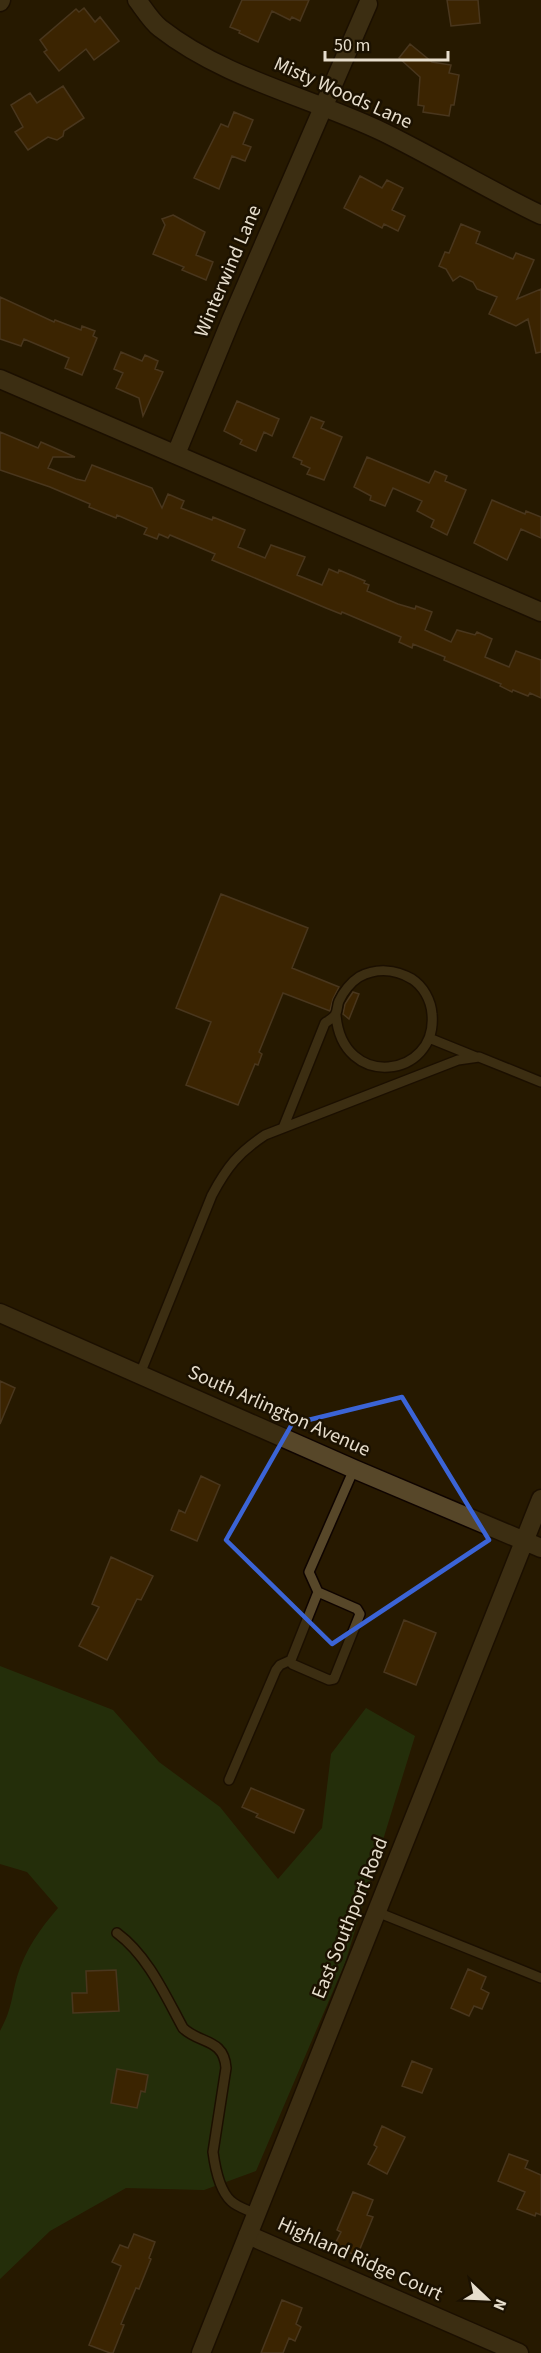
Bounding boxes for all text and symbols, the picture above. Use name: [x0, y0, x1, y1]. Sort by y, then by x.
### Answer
scale bar: [325, 24, 448, 62]
text: 50 m: [334, 33, 370, 58]
street label: Misty Woods Lane: [269, 50, 417, 136]
street label: Winterwind Lane: [188, 200, 269, 342]
street label: South Arlington Avenue: [183, 1358, 375, 1464]
street label: East Southport Road: [305, 1833, 395, 2003]
street label: Highland Ridge Court: [273, 2210, 447, 2308]
north arrow: [457, 2269, 517, 2329]
text: N: [488, 2295, 512, 2314]

